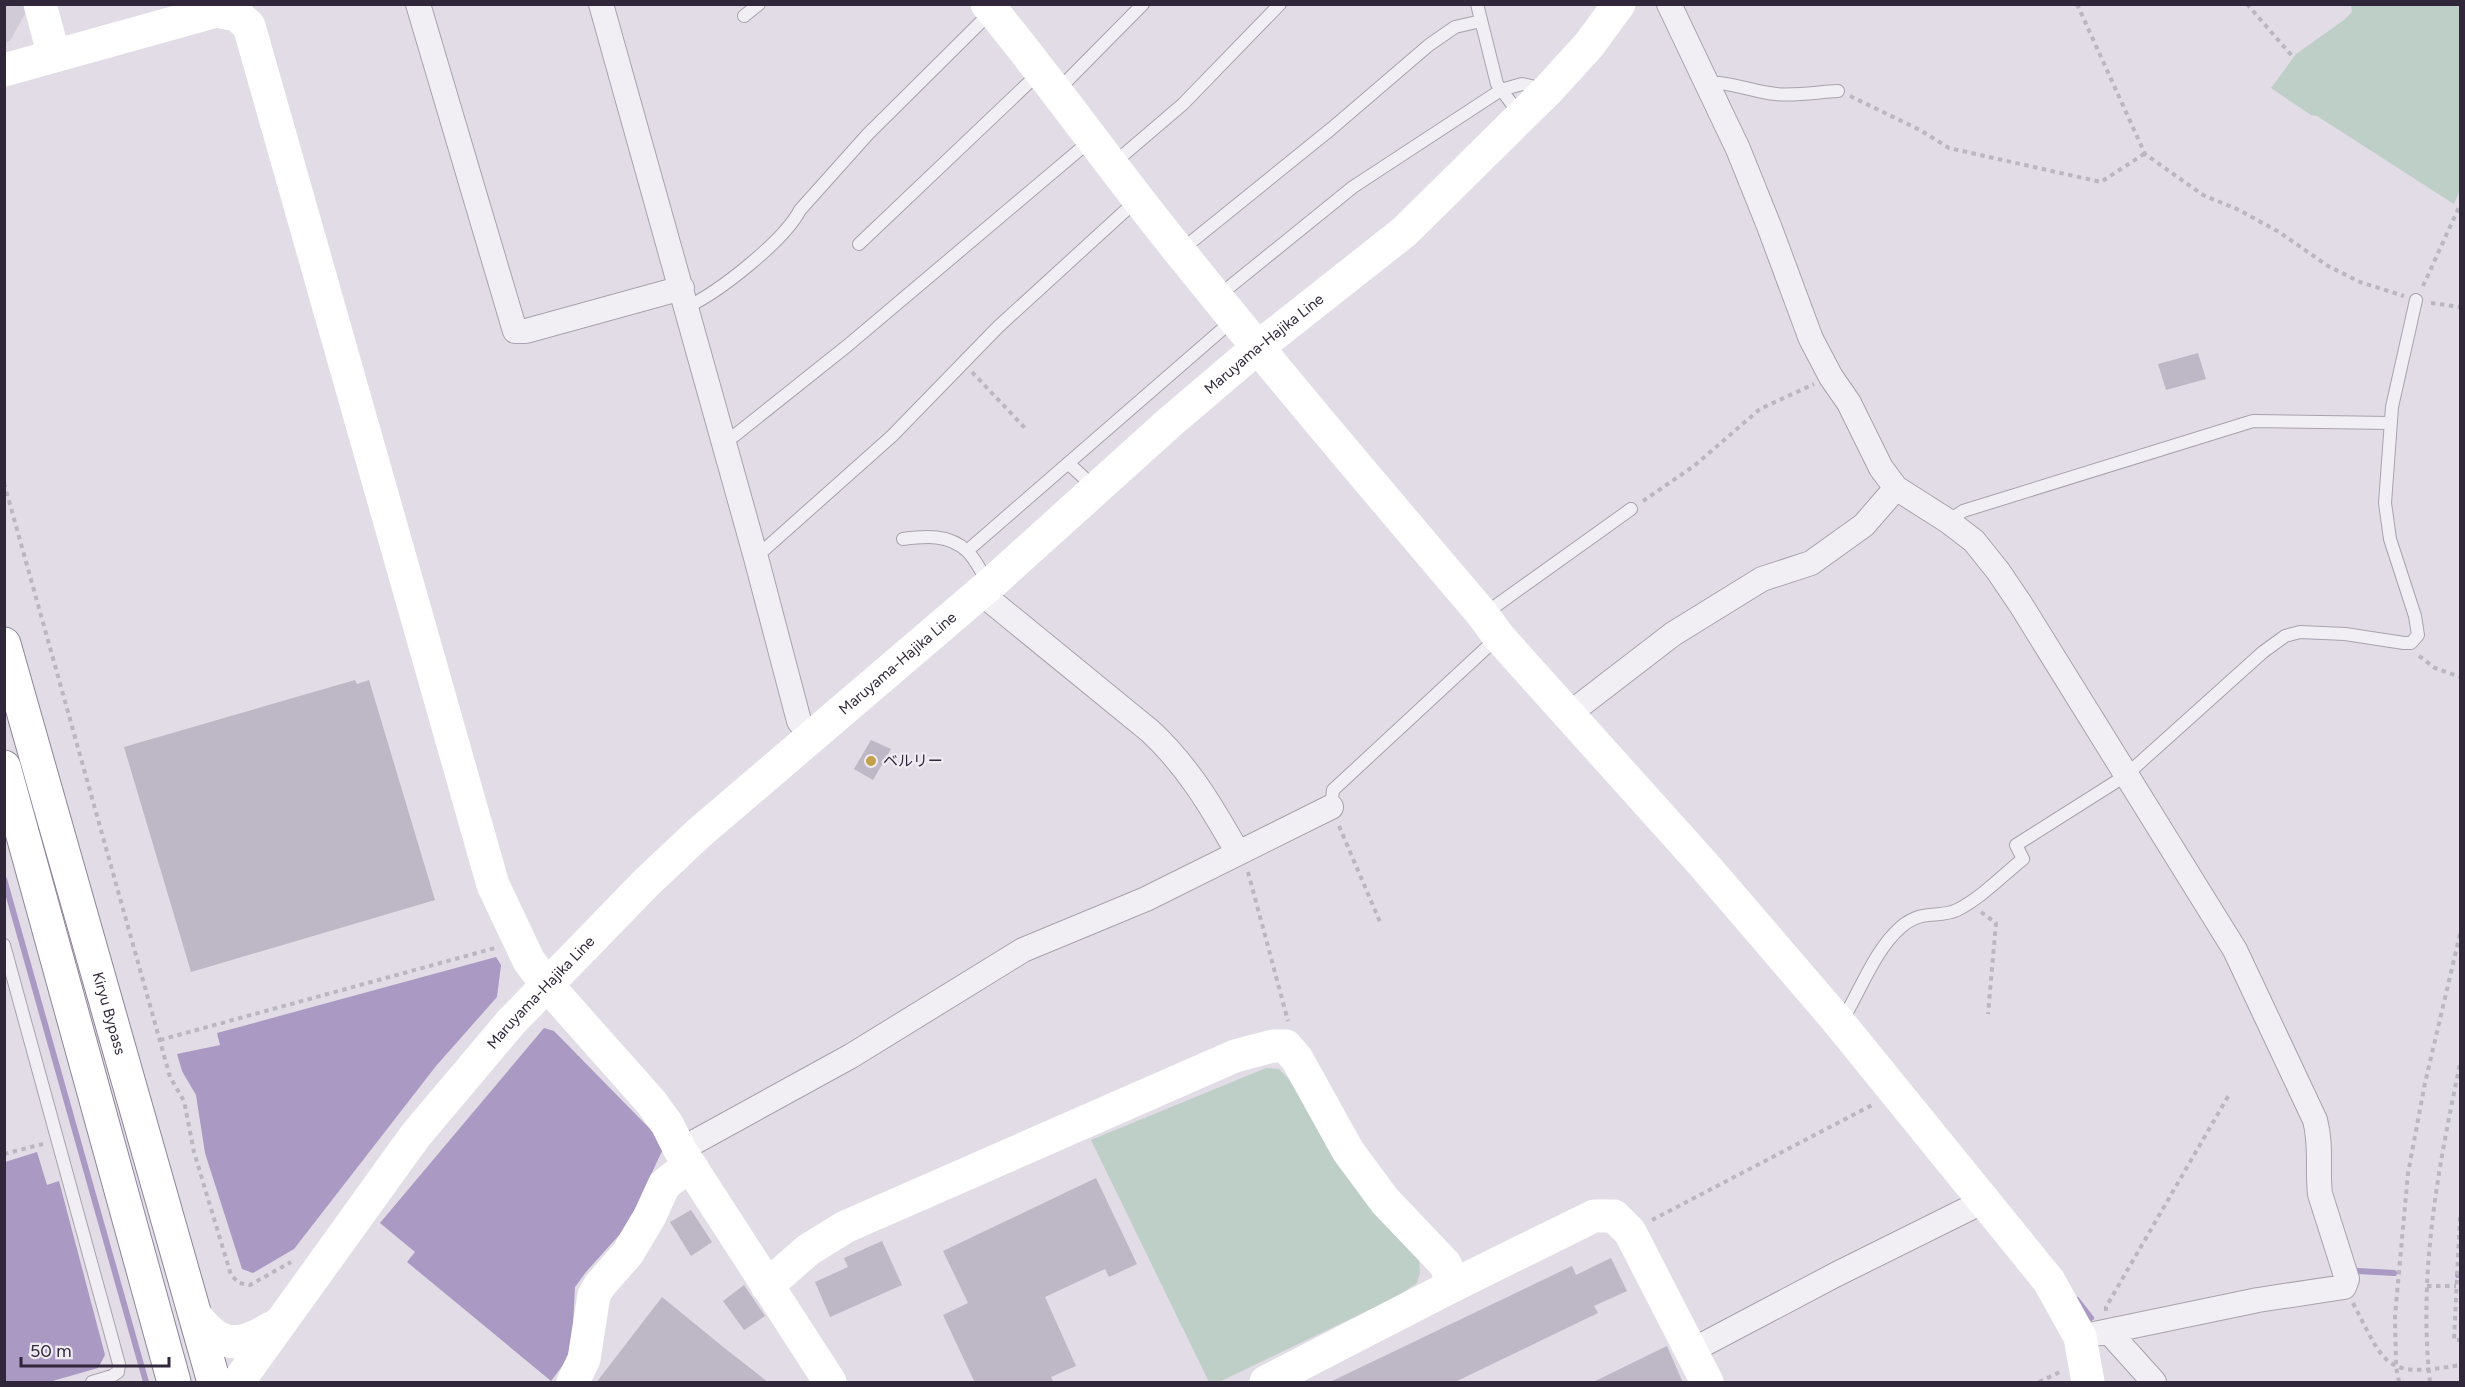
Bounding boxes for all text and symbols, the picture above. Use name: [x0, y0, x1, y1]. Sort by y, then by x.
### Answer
street label: Maruyama-Hajika Line: [1201, 290, 1327, 398]
street label: Maruyama-Hajika Line: [835, 608, 960, 718]
place label: ベルリー: [883, 752, 943, 770]
marker: ベルリー: [864, 754, 878, 768]
street label: Maruyama-Hajika Line: [483, 932, 598, 1053]
street label: Kiryu Bypass: [89, 970, 129, 1057]
scale bar: [21, 1330, 170, 1368]
text: 50 m: [30, 1340, 72, 1362]

